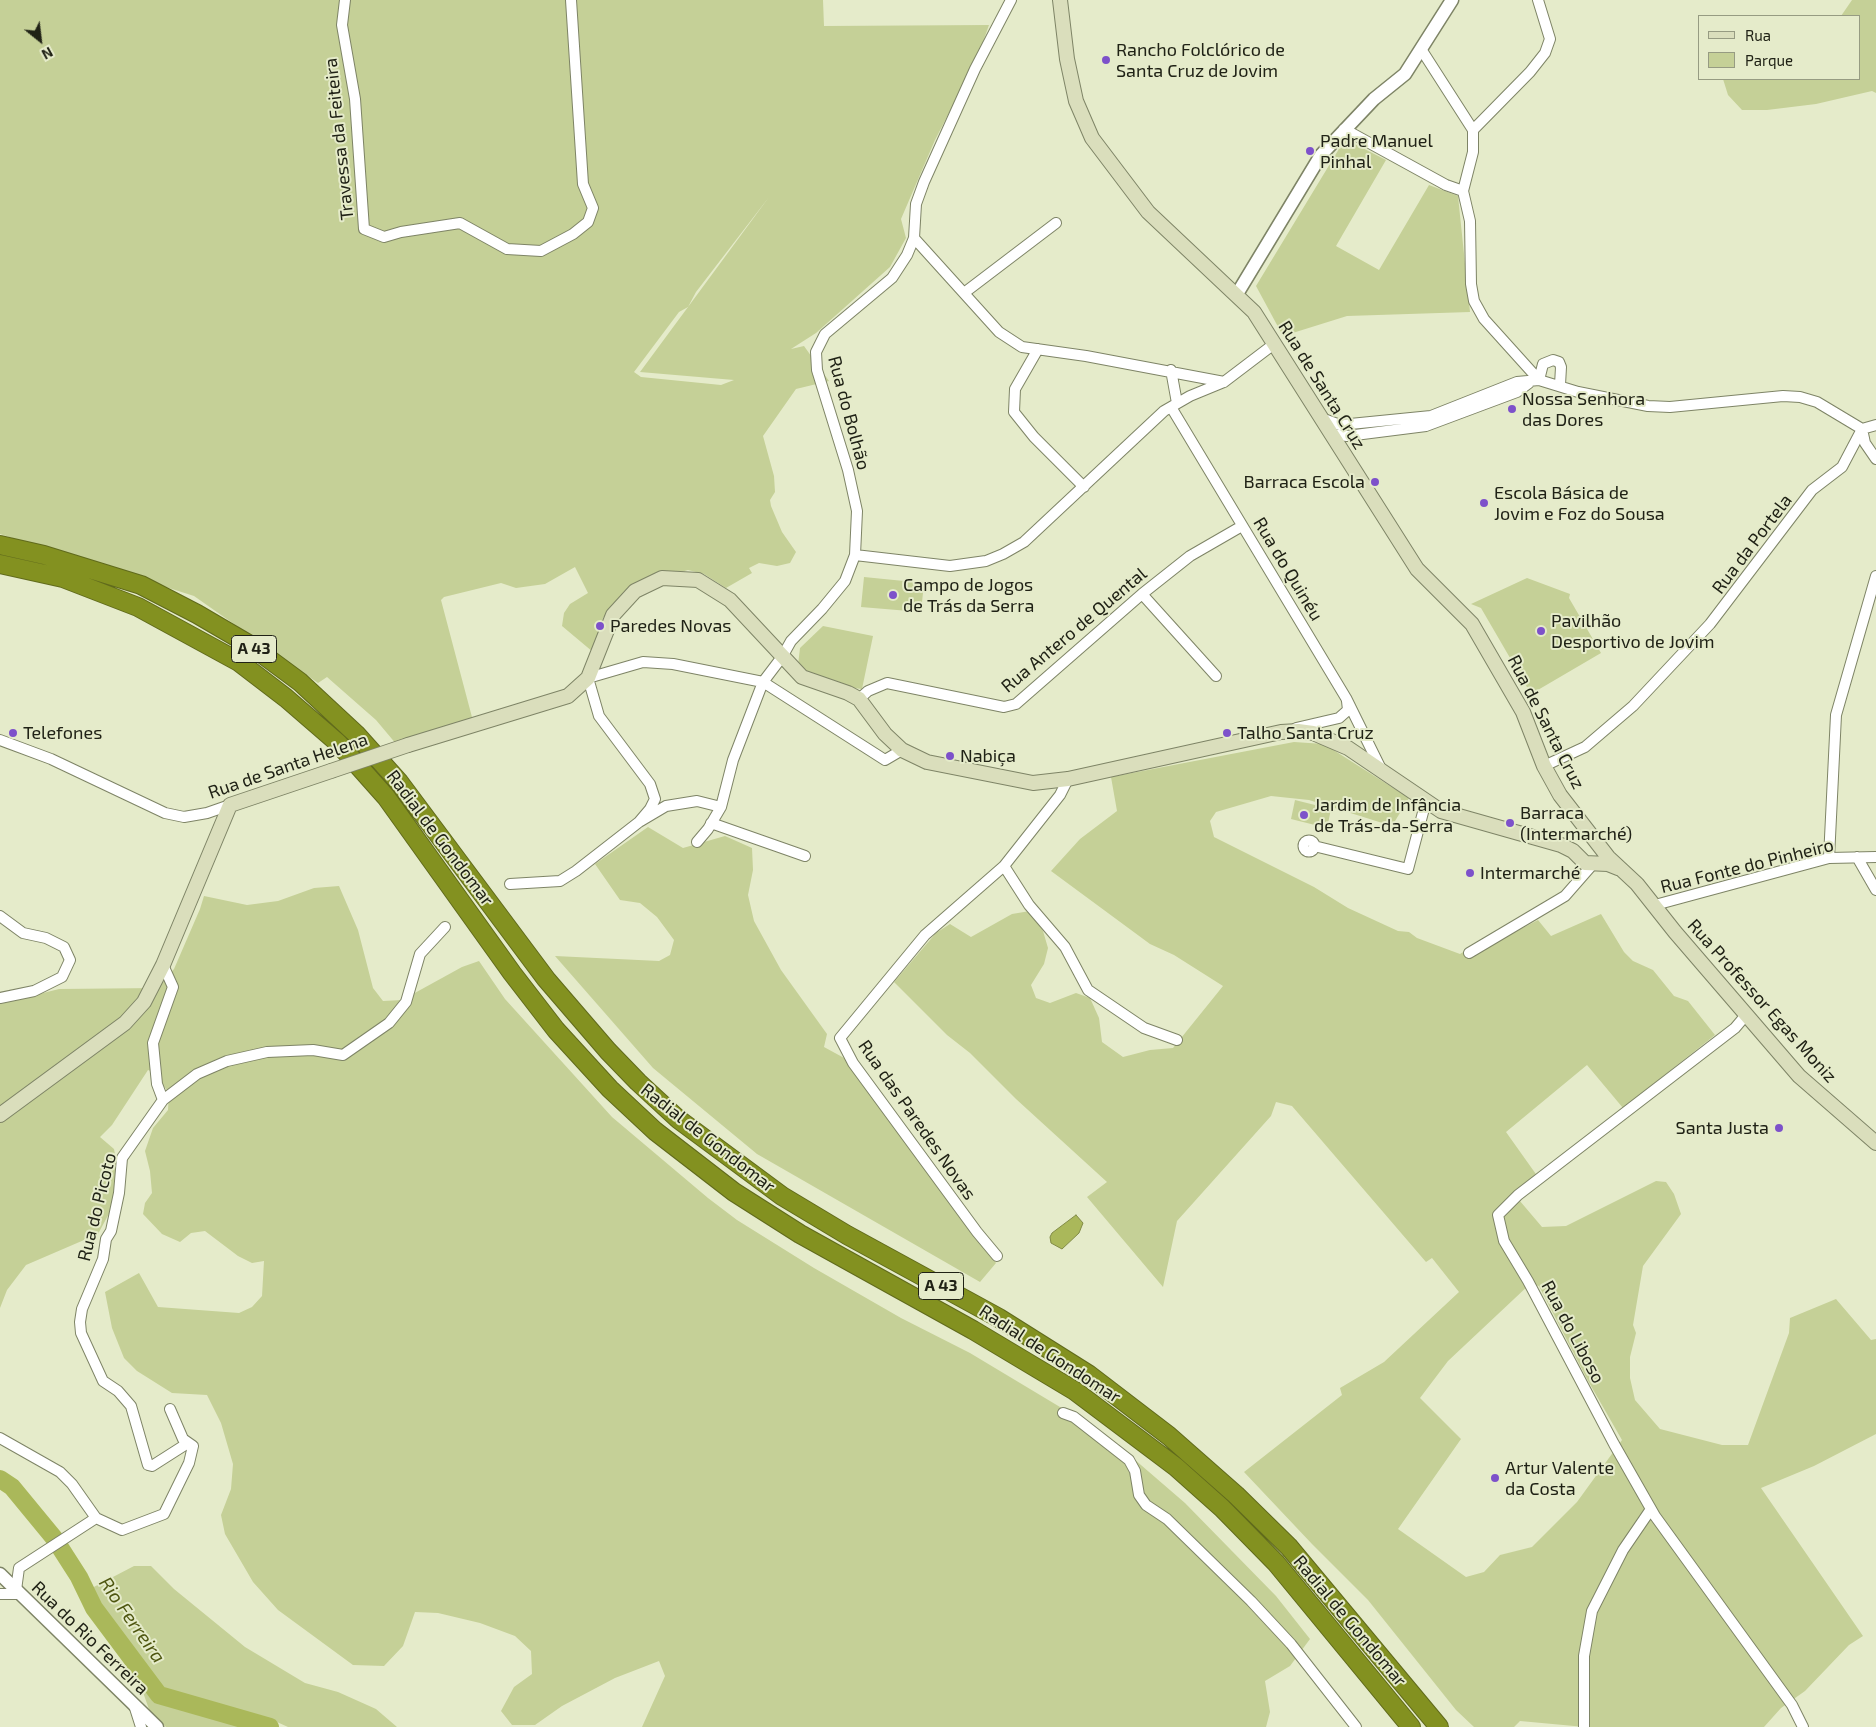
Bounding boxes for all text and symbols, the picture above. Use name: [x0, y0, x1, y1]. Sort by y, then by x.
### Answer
north arrow: [15, 15, 65, 65]
legend: [1698, 15, 1861, 80]
text: Rua: [1745, 26, 1771, 44]
place label: Rancho Folclórico de Santa Cruz de Jovim: [1116, 39, 1285, 82]
text: N: [39, 44, 56, 63]
text: Parque: [1745, 51, 1793, 69]
marker: Rancho Folclórico de Santa Cruz de Jovim: [1100, 54, 1112, 66]
street label: Travessa da Feiteira: [320, 57, 358, 221]
place label: Padre Manuel Pinhal: [1320, 130, 1433, 172]
marker: Padre Manuel Pinhal: [1304, 145, 1316, 157]
street label: Rua de Santa Cruz: [1274, 317, 1370, 453]
street label: Rua do Bolhão: [823, 354, 875, 472]
place label: Nossa Senhora das Dores: [1522, 388, 1645, 430]
marker: Nossa Senhora das Dores: [1506, 403, 1518, 415]
place label: Barraca Escola: [1244, 471, 1365, 493]
marker: Barraca Escola: [1369, 476, 1381, 488]
place label: Escola Básica de Jovim e Foz do Sousa: [1494, 482, 1665, 524]
street label: Rua da Portela: [1708, 490, 1796, 598]
marker: Escola Básica de Jovim e Foz do Sousa: [1478, 497, 1490, 509]
street label: Rua do Quinéu: [1249, 513, 1327, 625]
street label: Rua Antero de Quental: [997, 563, 1151, 697]
place label: Campo de Jogos de Trás da Serra: [903, 574, 1034, 616]
marker: Campo de Jogos de Trás da Serra: [887, 589, 899, 601]
place label: Pavilhão Desportivo de Jovim: [1551, 610, 1715, 652]
place label: Paredes Novas: [610, 615, 731, 637]
marker: Paredes Novas: [594, 620, 606, 632]
marker: Pavilhão Desportivo de Jovim: [1535, 625, 1547, 637]
road number: A 43: [232, 636, 276, 662]
street label: Rua de Santa Cruz: [1503, 651, 1589, 793]
place label: Telefones: [23, 722, 102, 744]
place label: Talho Santa Cruz: [1237, 722, 1374, 744]
marker: Telefones: [7, 727, 19, 739]
marker: Talho Santa Cruz: [1221, 727, 1233, 739]
street label: Rua de Santa Helena: [205, 729, 371, 803]
place label: Nabiça: [960, 745, 1016, 767]
marker: Nabiça: [944, 750, 956, 762]
street label: Radial de Gondomar: [382, 766, 498, 910]
place label: Jardim de Infância de Trás-da-Serra: [1314, 794, 1461, 836]
place label: Barraca (Intermarché): [1520, 802, 1632, 844]
marker: Jardim de Infância de Trás-da-Serra: [1298, 809, 1310, 821]
marker: Barraca (Intermarché): [1504, 817, 1516, 829]
street label: Rua Fonte do Pinheiro: [1658, 834, 1836, 898]
place label: Intermarché: [1480, 862, 1580, 884]
marker: Intermarché: [1464, 867, 1476, 879]
street label: Rua Professor Egas Moniz: [1683, 915, 1841, 1087]
street label: Rua das Paredes Novas: [854, 1036, 980, 1204]
street label: Radial de Gondomar: [637, 1079, 779, 1197]
place label: Santa Justa: [1676, 1117, 1769, 1139]
marker: Santa Justa: [1773, 1122, 1785, 1134]
street label: Rua do Picoto: [73, 1151, 121, 1263]
road number: A 43: [918, 1272, 964, 1300]
street label: Rua do Liboso: [1537, 1277, 1609, 1387]
street label: Radial de Gondomar: [975, 1300, 1125, 1408]
place label: Artur Valente da Costa: [1505, 1457, 1614, 1500]
marker: Artur Valente da Costa: [1489, 1472, 1501, 1484]
street label: Radial de Gondomar: [1289, 1551, 1411, 1691]
water label: Rio Ferreira: [94, 1573, 170, 1667]
street label: Rua do Rio Ferreira: [27, 1577, 153, 1699]

